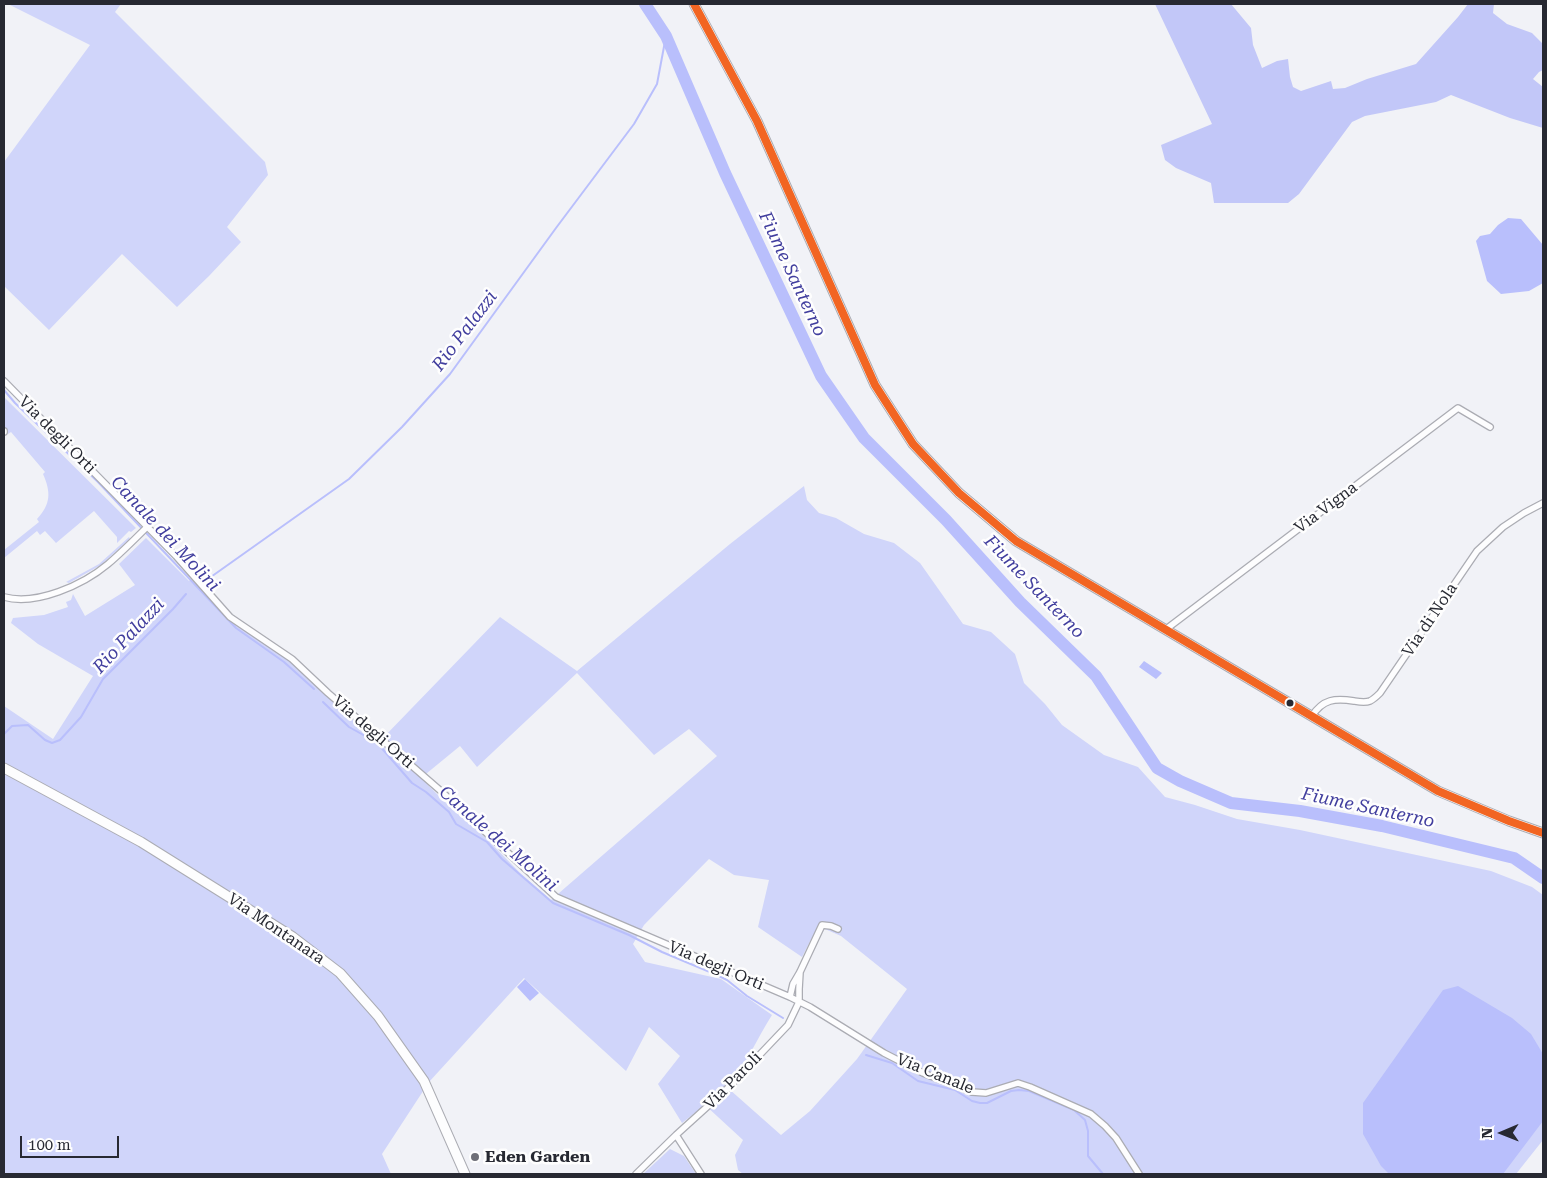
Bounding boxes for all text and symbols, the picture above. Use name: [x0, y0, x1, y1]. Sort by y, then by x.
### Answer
water label: Fiume Santerno: [754, 208, 830, 340]
water label: Rio Palazzi: [428, 287, 502, 375]
street label: Via degli Orti: [14, 392, 100, 478]
water label: Canale dei Molini: [106, 472, 224, 596]
street label: Via Vigna: [1291, 478, 1361, 538]
water label: Fiume Santerno: [979, 531, 1089, 643]
street label: Via di Nola: [1398, 580, 1462, 660]
water label: Rio Palazzi: [89, 594, 169, 678]
street label: Via degli Orti: [328, 691, 418, 773]
unlabelled marker: [1285, 698, 1295, 708]
water label: Canale dei Molini: [434, 782, 562, 896]
water label: Fiume Santerno: [1300, 783, 1436, 833]
street label: Via Montanara: [224, 889, 328, 969]
street label: Via degli Orti: [665, 937, 767, 995]
street label: Via Paroli: [700, 1048, 766, 1114]
street label: Via Canale: [893, 1050, 977, 1098]
north arrow: [1477, 1108, 1527, 1158]
scale bar: [22, 1126, 121, 1158]
text: N: [1479, 1128, 1495, 1139]
text: 100 m: [28, 1136, 71, 1154]
place label: Eden Garden: [485, 1147, 590, 1167]
marker: Eden Garden: [469, 1151, 481, 1163]

